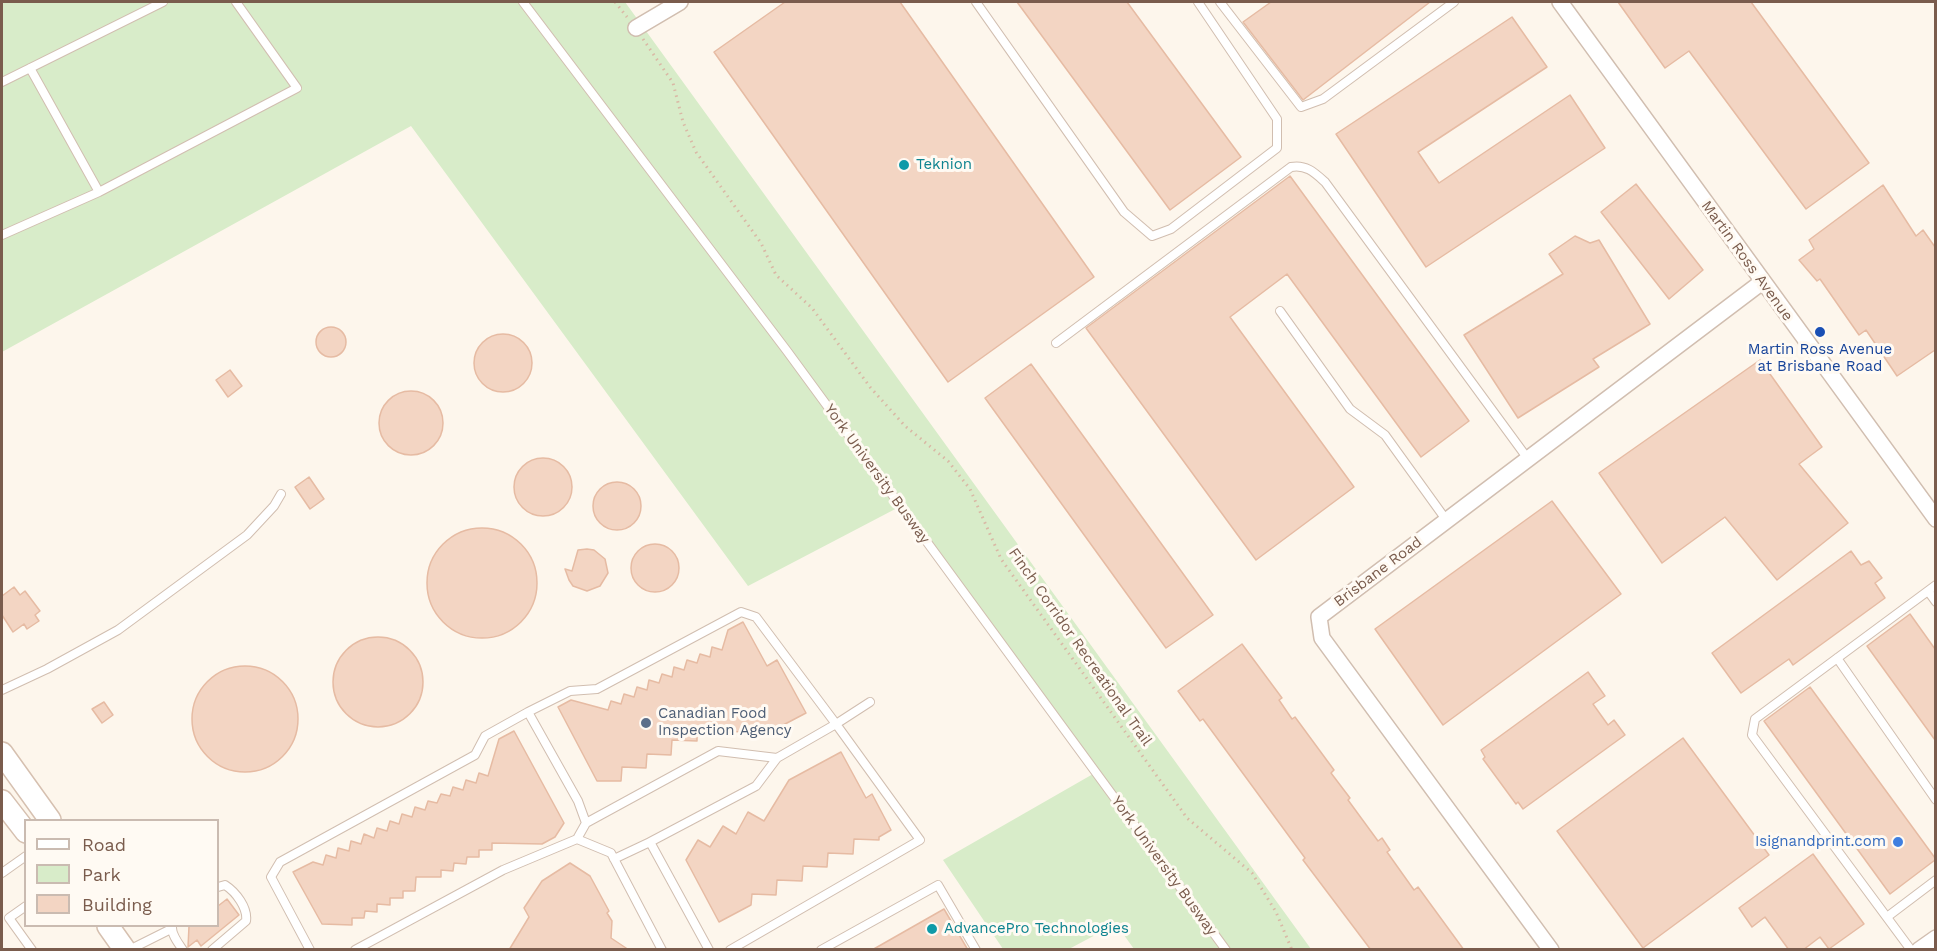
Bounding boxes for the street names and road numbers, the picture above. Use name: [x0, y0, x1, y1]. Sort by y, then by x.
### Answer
street label: Martin Ross Avenue: [1697, 197, 1797, 325]
street label: York University Busway: [820, 401, 934, 547]
street label: Brisbane Road: [1331, 533, 1425, 611]
street label: Finch Corridor Recreational Trail: [1004, 545, 1156, 749]
street label: York University Busway: [1107, 793, 1221, 939]

